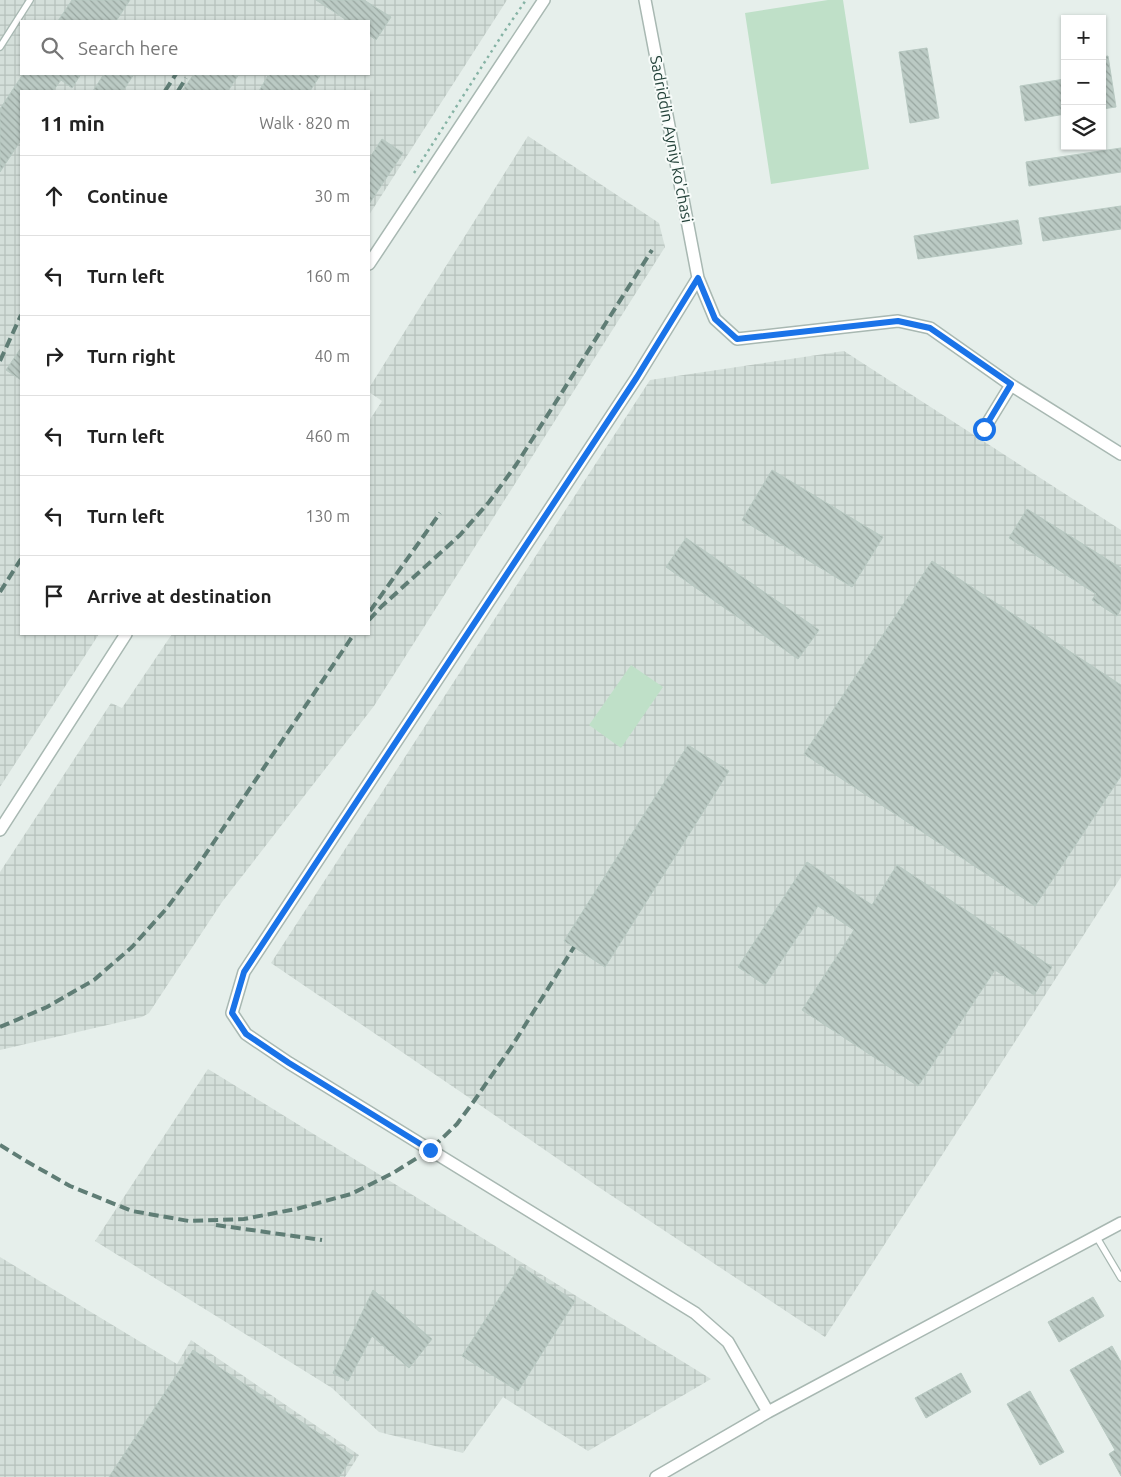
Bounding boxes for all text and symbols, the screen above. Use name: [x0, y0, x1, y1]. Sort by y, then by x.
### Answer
map controls: [1061, 15, 1106, 150]
button: +: [1061, 15, 1106, 60]
search box: [20, 20, 370, 75]
icon: search: [38, 34, 66, 62]
text: Search here: [78, 37, 178, 59]
street label: Sadriddin Ayniy ko'chasi: [647, 54, 697, 224]
button: −: [1061, 60, 1106, 105]
button: layers: [1061, 105, 1106, 150]
text: 11 min: [40, 111, 105, 135]
text: Walk · 820 m: [259, 114, 350, 132]
icon: ahead: [40, 182, 68, 210]
text: Continue: [87, 185, 168, 207]
text: 30 m: [314, 187, 350, 205]
icon: left: [40, 262, 68, 290]
text: Turn left: [87, 265, 165, 287]
text: 160 m: [305, 267, 350, 285]
icon: right: [40, 342, 68, 370]
text: Turn right: [87, 345, 175, 367]
text: 40 m: [314, 347, 350, 365]
route start: [973, 418, 996, 441]
icon: left: [40, 422, 68, 450]
text: Turn left: [87, 425, 165, 447]
text: 460 m: [305, 427, 350, 445]
icon: left: [40, 502, 68, 530]
text: Turn left: [87, 505, 165, 527]
text: 130 m: [305, 507, 350, 525]
icon: arrive: [40, 582, 68, 610]
text: Arrive at destination: [87, 585, 272, 607]
route end: [419, 1139, 442, 1162]

